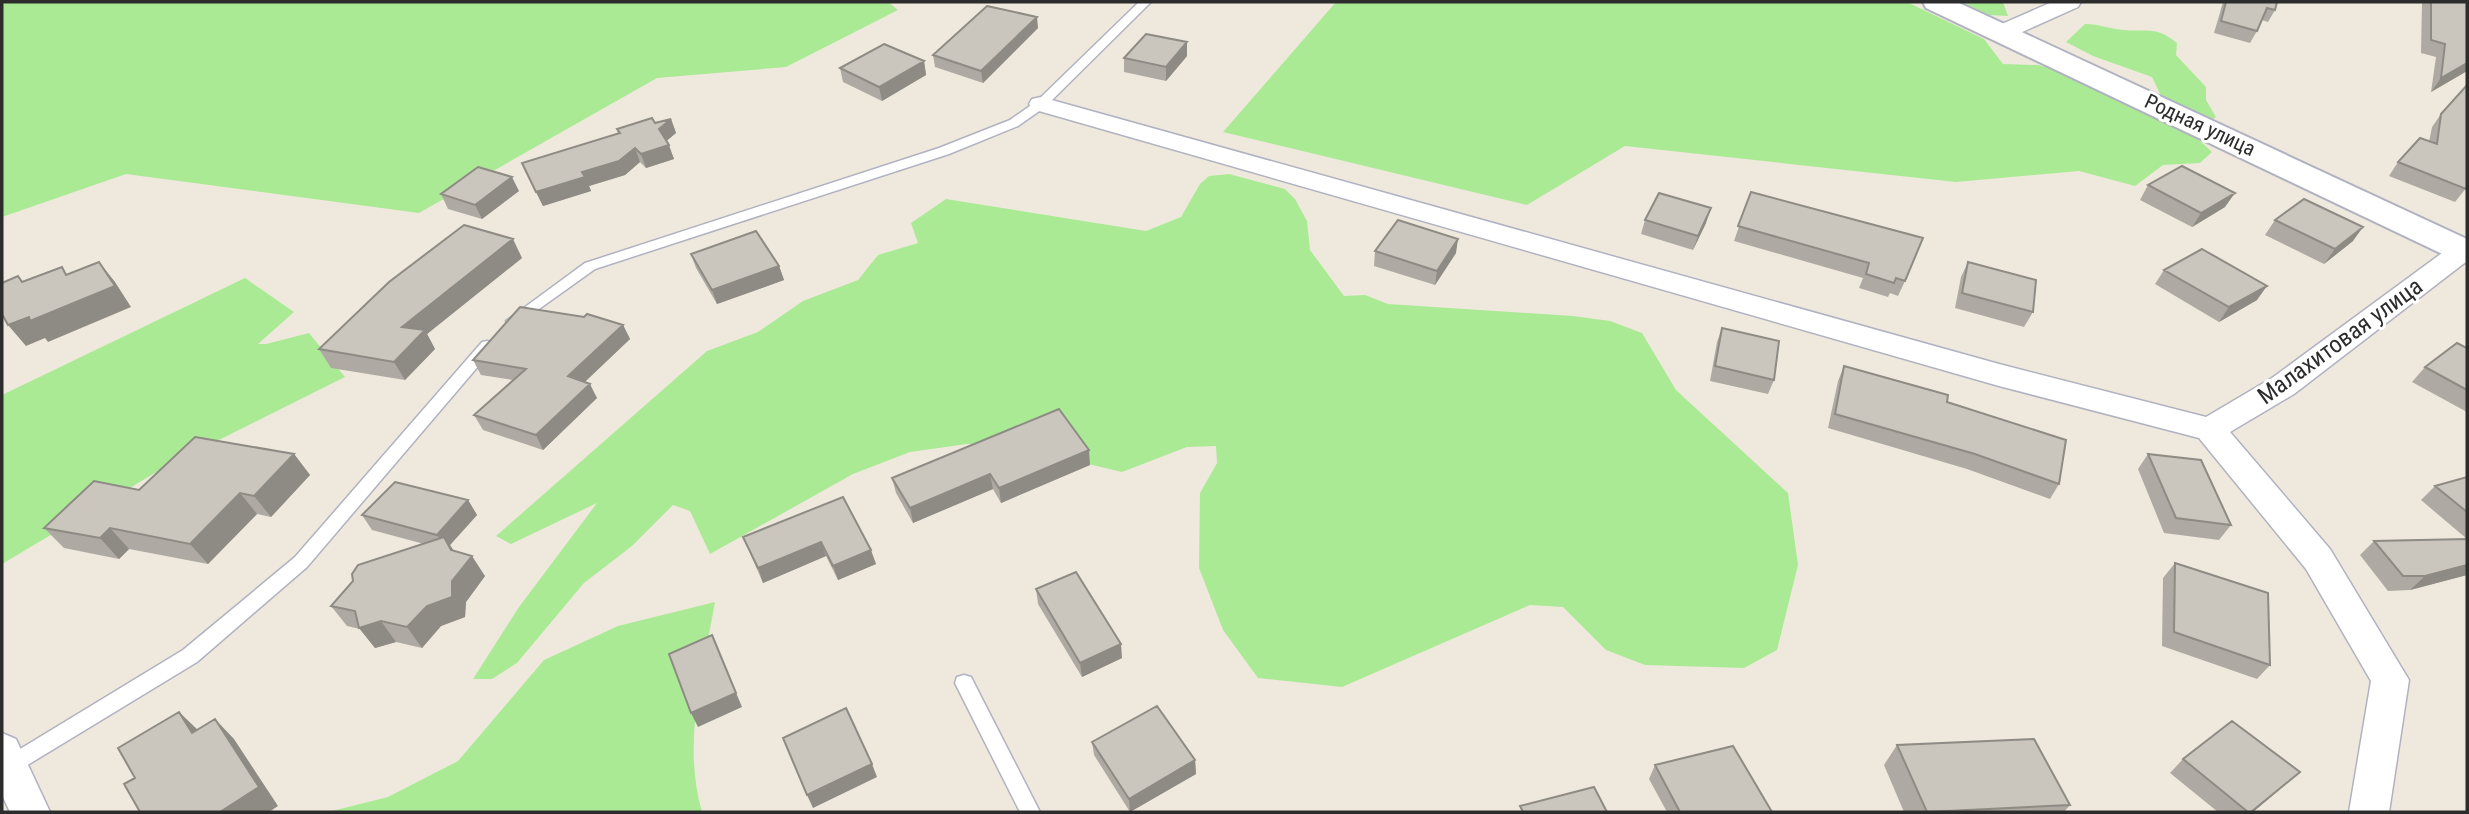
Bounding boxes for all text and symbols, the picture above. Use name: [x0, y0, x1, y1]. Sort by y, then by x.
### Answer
street label: Родная улица: [2141, 89, 2259, 161]
street label: Малахитовая улица: [2252, 272, 2428, 410]

